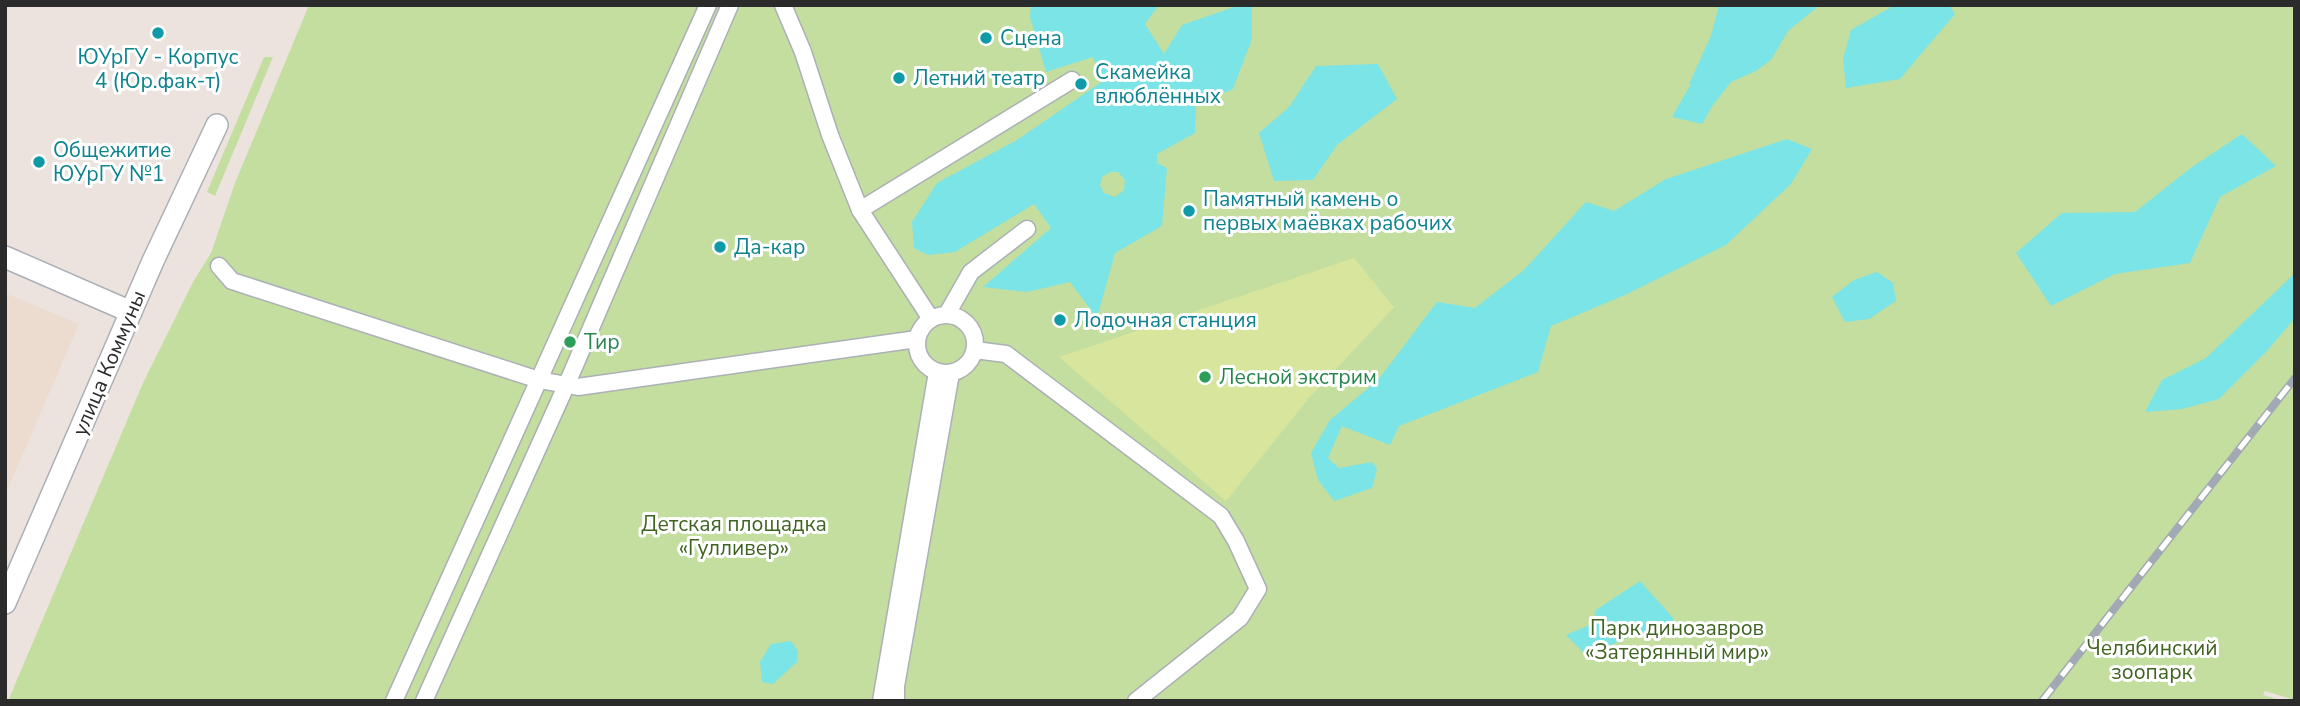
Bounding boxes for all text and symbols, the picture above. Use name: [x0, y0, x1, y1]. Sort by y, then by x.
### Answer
place label: Сцена: [1000, 24, 1062, 52]
marker: ЮУрГУ - Корпус 4 (Юр.фак-т): [150, 25, 166, 41]
marker: Сцена: [978, 30, 994, 46]
place label: ЮУрГУ - Корпус 4 (Юр.фак-т): [77, 43, 239, 95]
place label: Скамейка влюблённых: [1095, 58, 1221, 110]
place label: Летний театр: [913, 64, 1045, 92]
marker: Летний театр: [891, 70, 907, 86]
marker: Скамейка влюблённых: [1073, 76, 1089, 92]
place label: Общежитие ЮУрГУ №1: [53, 136, 171, 188]
marker: Общежитие ЮУрГУ №1: [31, 154, 47, 170]
place label: Памятный камень о первых маёвках рабочих: [1203, 185, 1452, 237]
marker: Памятный камень о первых маёвках рабочих: [1181, 203, 1197, 219]
place label: Да-кар: [734, 233, 805, 261]
marker: Да-кар: [712, 239, 728, 255]
street label: улица Коммуны: [66, 286, 152, 440]
place label: Лодочная станция: [1074, 306, 1257, 334]
marker: Лодочная станция: [1052, 312, 1068, 328]
place label: Тир: [584, 328, 620, 356]
marker: Тир: [562, 334, 578, 350]
place label: Лесной экстрим: [1219, 363, 1377, 391]
marker: Лесной экстрим: [1197, 369, 1213, 385]
park label: Детская площадка «Гулливер»: [641, 510, 827, 562]
park label: Парк динозавров «Затерянный мир»: [1585, 614, 1769, 666]
park label: Челябинский зоопарк: [2087, 634, 2217, 686]

